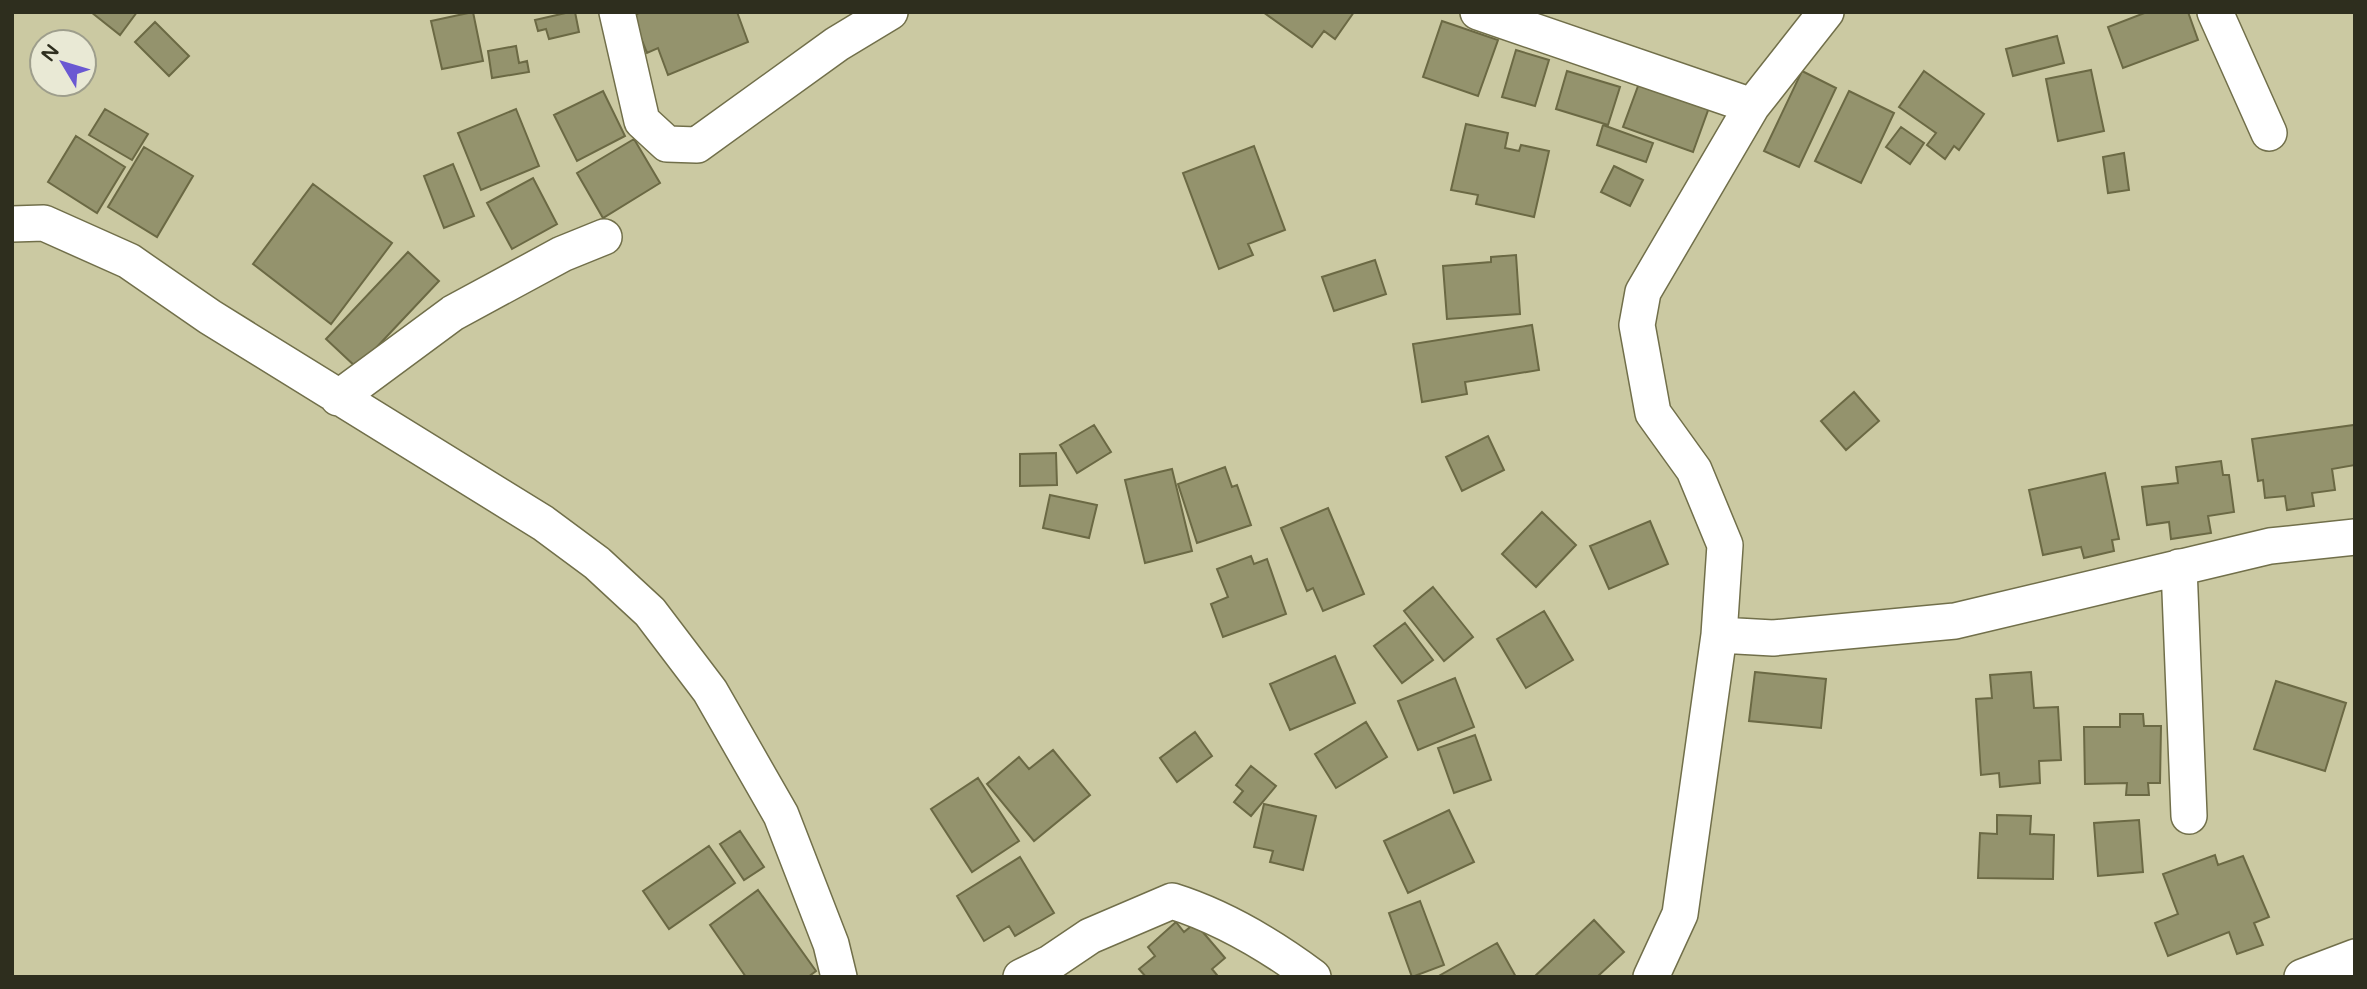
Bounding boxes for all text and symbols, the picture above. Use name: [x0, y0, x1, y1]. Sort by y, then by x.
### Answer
north arrow: [28, 28, 98, 98]
text: N: [37, 40, 64, 66]

